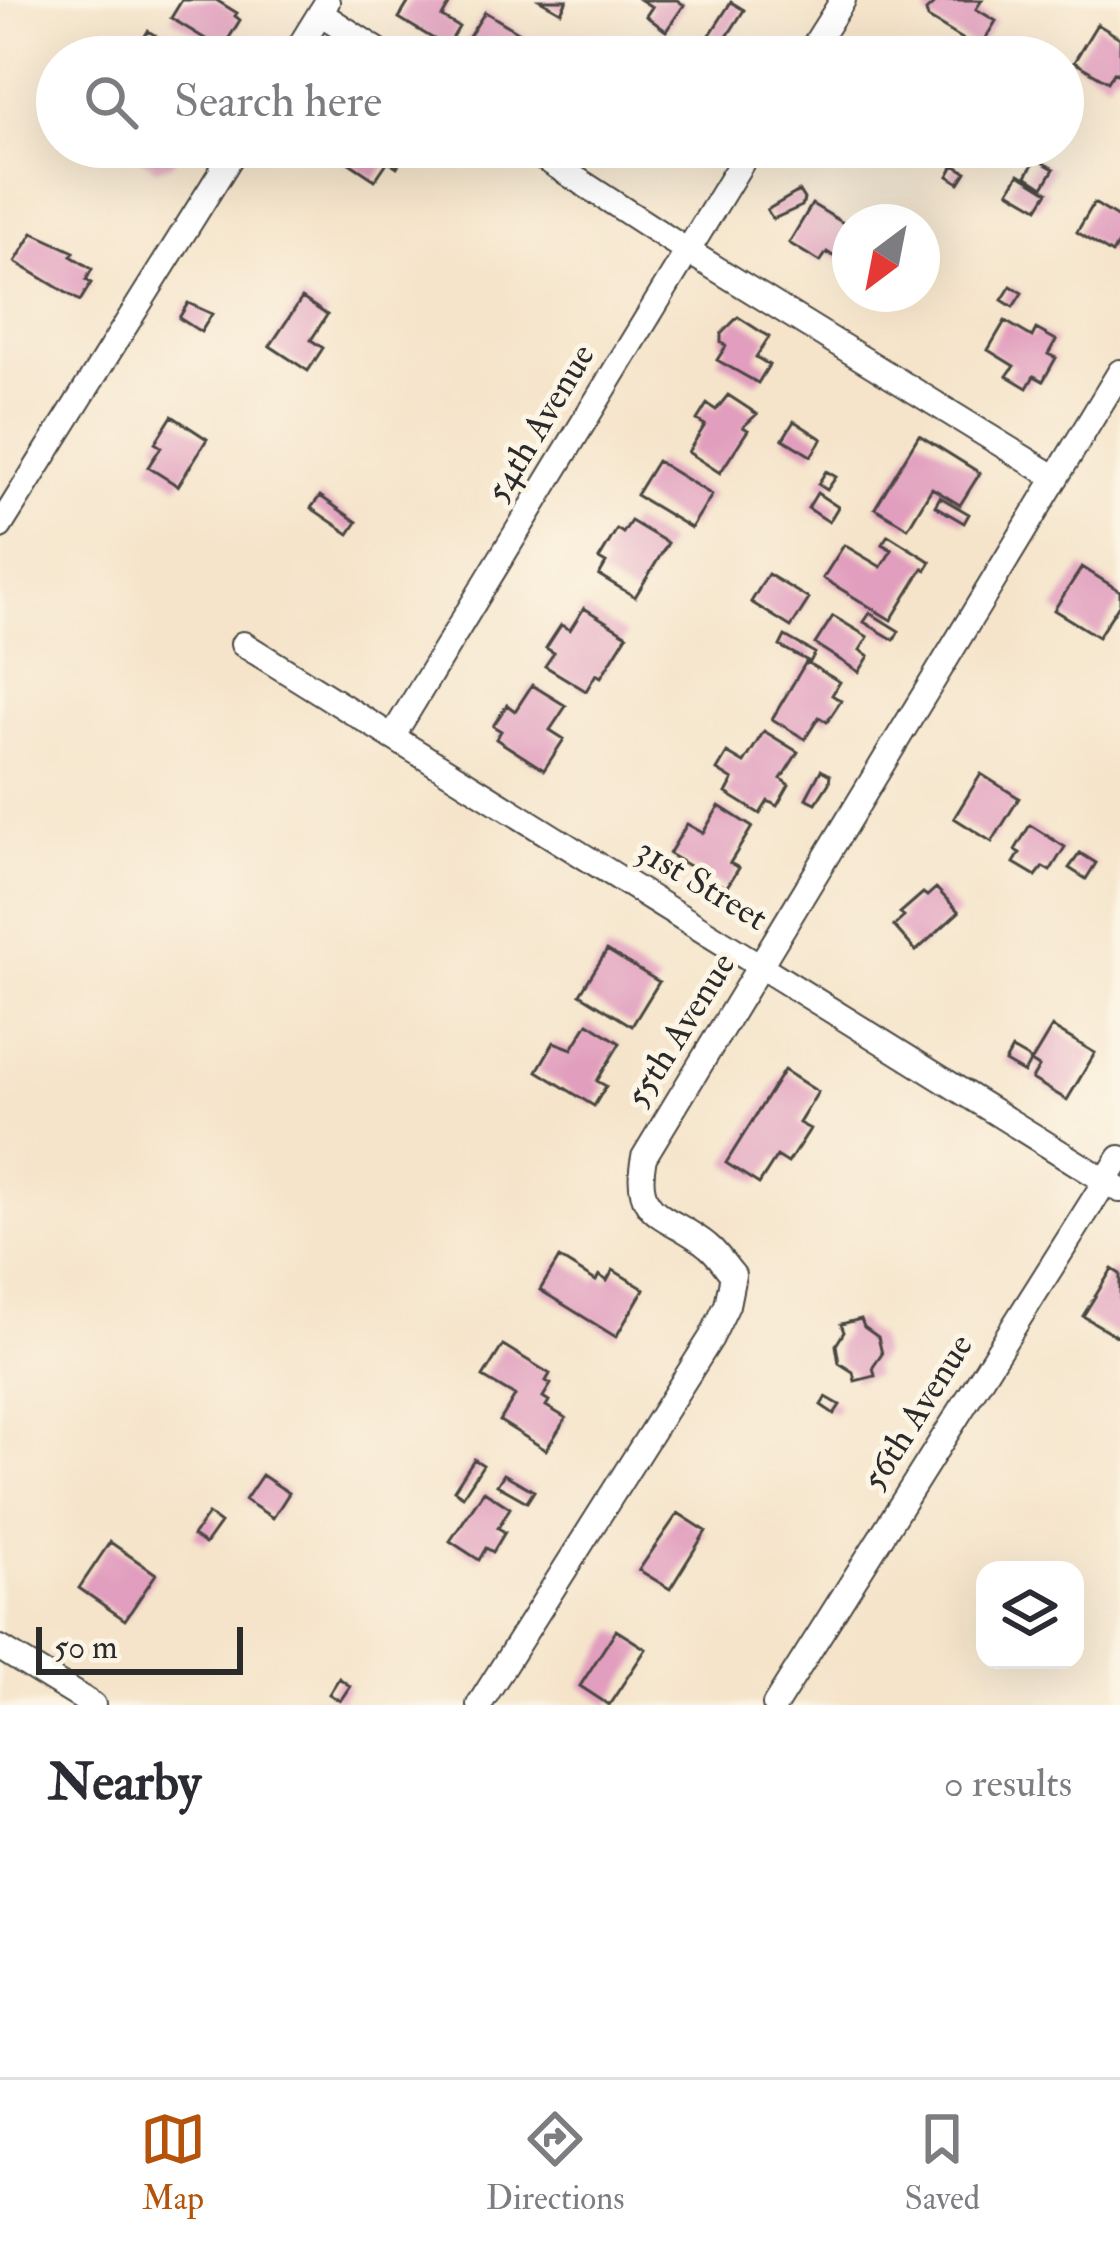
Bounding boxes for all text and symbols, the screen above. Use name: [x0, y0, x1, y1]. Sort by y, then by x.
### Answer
search box: [36, 36, 1084, 168]
icon: search: [78, 69, 144, 135]
text: Search here: [174, 74, 382, 130]
north arrow: [832, 204, 940, 312]
street label: 54th Avenue: [475, 336, 605, 510]
street label: 31st Street: [628, 827, 776, 941]
street label: 55th Avenue: [615, 944, 745, 1116]
street label: 56th Avenue: [851, 1325, 983, 1499]
map controls: [976, 1561, 1084, 1669]
button: layers: [976, 1561, 1084, 1669]
scale bar: [36, 1621, 243, 1674]
text: 50 m: [54, 1627, 118, 1668]
text: Nearby: [48, 1751, 201, 1815]
text: 0 results: [944, 1759, 1072, 1808]
tab: Map: [140, 2106, 206, 2219]
tab: Directions: [486, 2106, 625, 2219]
tab: Saved: [905, 2106, 980, 2219]

